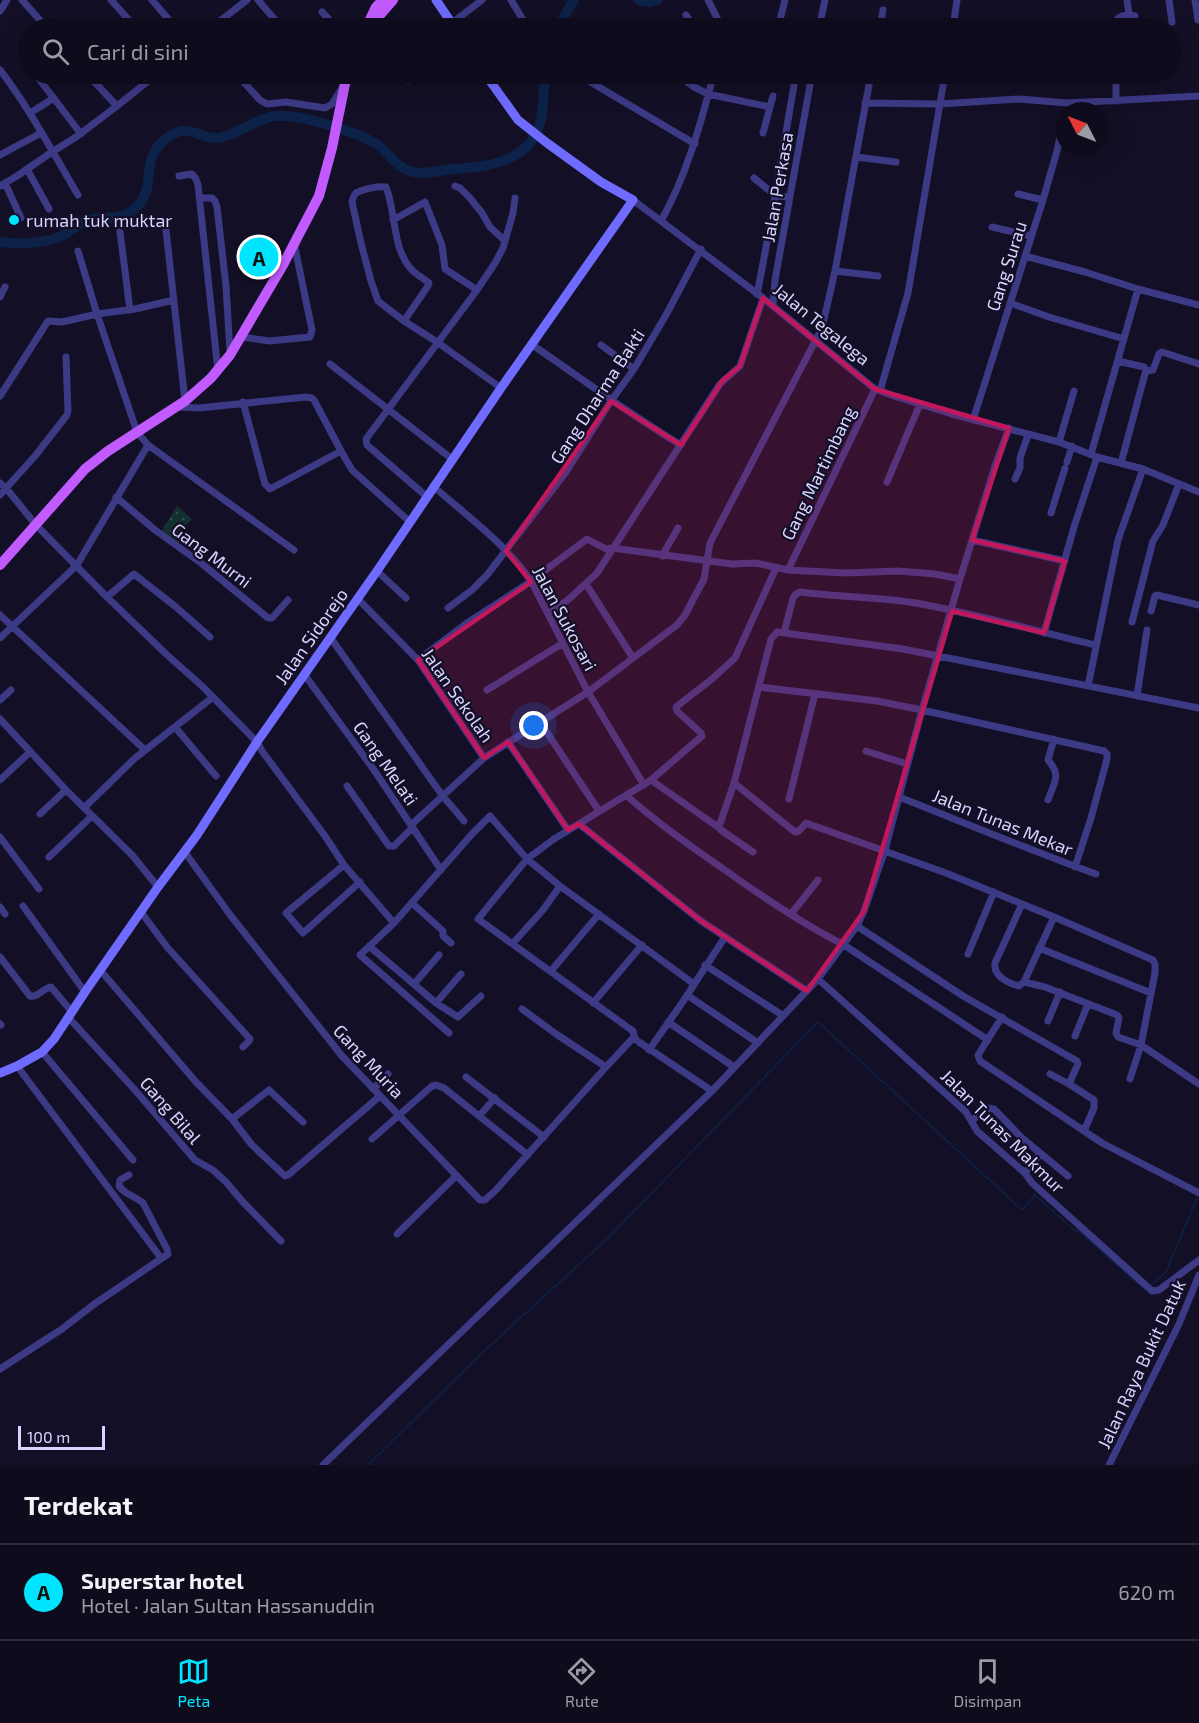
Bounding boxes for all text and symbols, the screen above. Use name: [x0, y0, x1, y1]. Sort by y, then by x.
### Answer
search box: [18, 18, 1181, 84]
icon: search: [39, 35, 72, 68]
text: Cari di sini: [87, 38, 189, 64]
north arrow: [1055, 102, 1109, 156]
street label: Jalan Perkasa: [757, 130, 797, 244]
place label: rumah tuk muktar: [26, 209, 173, 231]
marker: rumah tuk muktar: [7, 213, 21, 227]
street label: Gang Surau: [981, 218, 1031, 314]
pin: A: [240, 234, 278, 280]
street label: Jalan Tegalega: [769, 278, 875, 370]
street label: Gang Dharma Bakti: [545, 324, 649, 468]
street label: Gang Martimbang: [776, 402, 860, 544]
street label: Gang Murni: [168, 518, 256, 592]
street label: Jalan Sukosari: [528, 562, 602, 674]
street label: Jalan Sidorejo: [270, 584, 352, 688]
street label: Jalan Sekolah: [417, 644, 499, 746]
your location: [519, 711, 548, 740]
street label: Gang Melati: [349, 717, 423, 809]
street label: Jalan Tunas Mekar: [930, 784, 1076, 860]
street label: Gang Muria: [329, 1019, 409, 1103]
street label: Jalan Tunas Makmur: [937, 1065, 1069, 1197]
street label: Gang Bilal: [136, 1072, 207, 1149]
street label: Jalan Raya Bukit Datuk: [1092, 1276, 1190, 1452]
scale bar: [18, 1423, 105, 1450]
text: 100 m: [27, 1427, 70, 1446]
text: Terdekat: [24, 1489, 133, 1520]
text: Superstar hotel: [81, 1567, 244, 1593]
text: A: [37, 1580, 50, 1604]
text: 620 m: [1118, 1580, 1175, 1604]
text: Hotel · Jalan Sultan Hassanuddin: [81, 1593, 375, 1617]
tab: Peta: [177, 1655, 210, 1710]
tab: Rute: [565, 1655, 599, 1710]
tab: Disimpan: [954, 1655, 1022, 1710]

